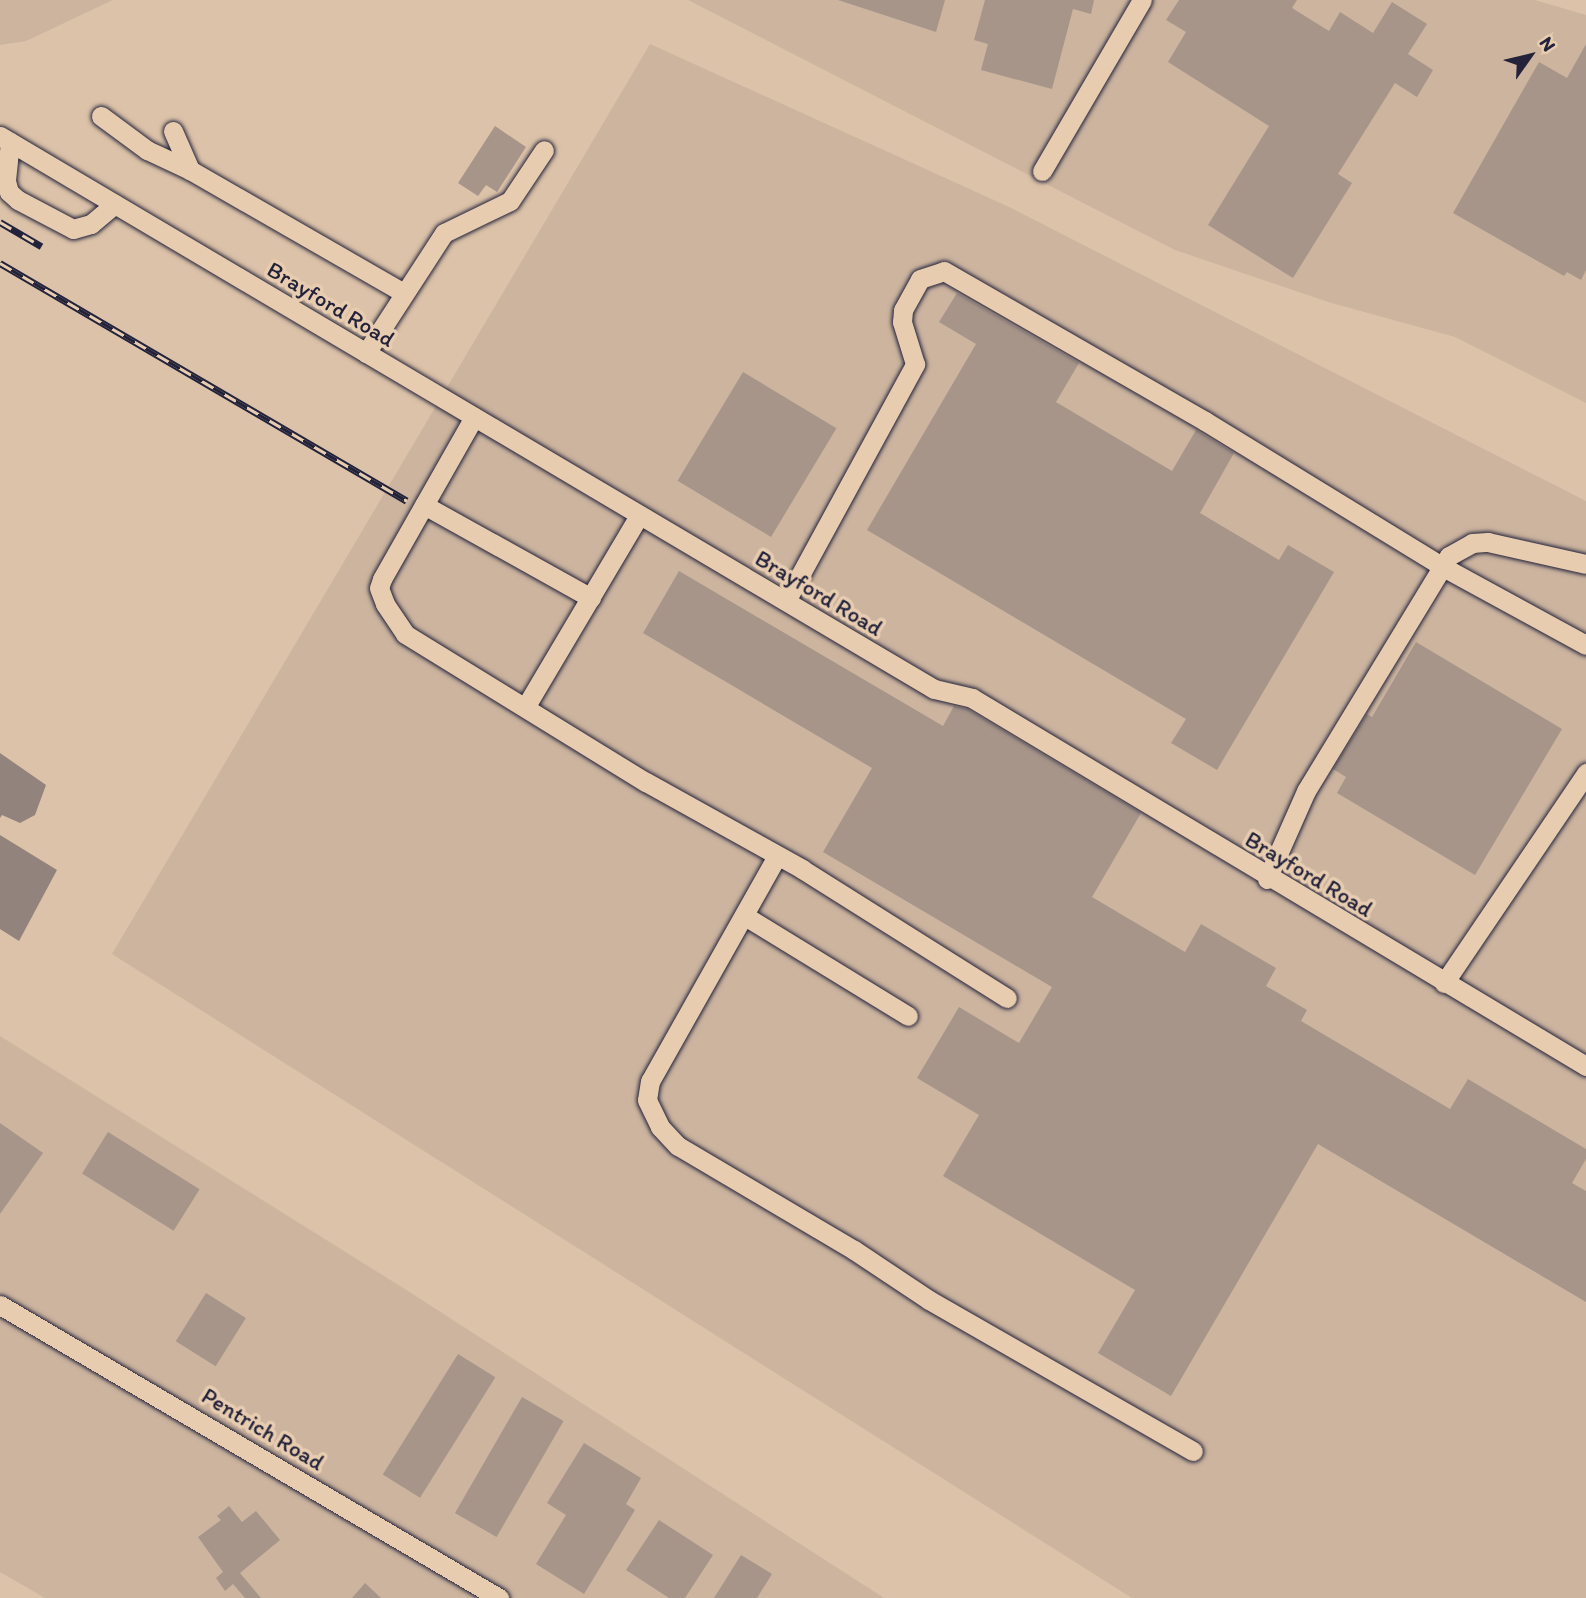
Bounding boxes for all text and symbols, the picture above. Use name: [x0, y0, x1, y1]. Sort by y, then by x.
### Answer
north arrow: [1495, 21, 1565, 91]
text: N: [1535, 32, 1561, 56]
street label: Brayford Road: [262, 255, 400, 353]
street label: Brayford Road: [750, 544, 888, 642]
street label: Brayford Road: [1240, 825, 1378, 923]
street label: Pentrich Road: [197, 1382, 329, 1476]

